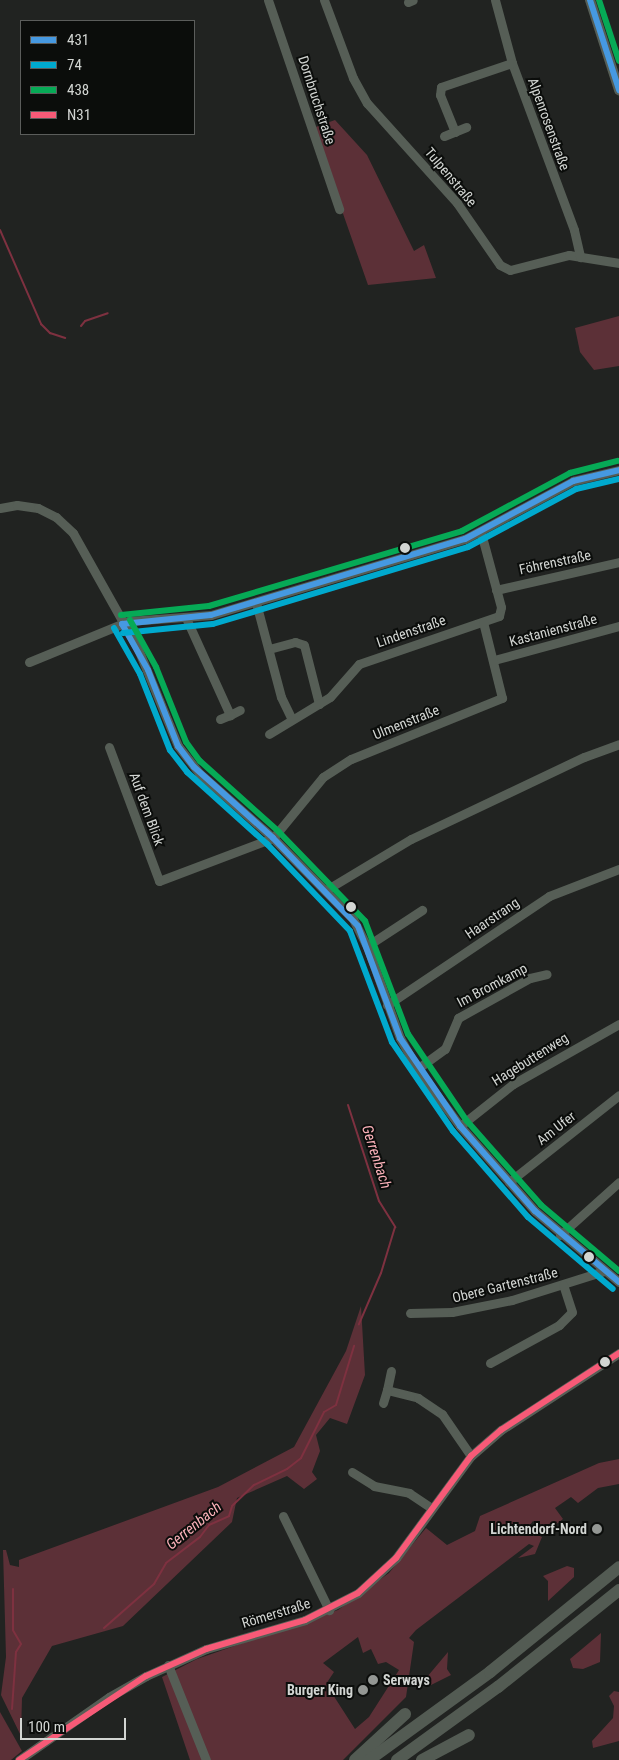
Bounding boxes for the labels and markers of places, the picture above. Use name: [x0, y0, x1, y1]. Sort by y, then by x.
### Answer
unlabelled marker: [400, 543, 410, 553]
unlabelled marker: [346, 902, 356, 912]
unlabelled marker: [584, 1252, 594, 1262]
unlabelled marker: [600, 1357, 610, 1367]
place label: Lichtendorf-Nord: [490, 1521, 587, 1537]
marker: Lichtendorf-Nord: [591, 1523, 603, 1535]
place label: Serways: [383, 1672, 430, 1688]
marker: Serways: [367, 1674, 379, 1686]
place label: Burger King: [287, 1682, 353, 1698]
marker: Burger King: [357, 1684, 369, 1696]

